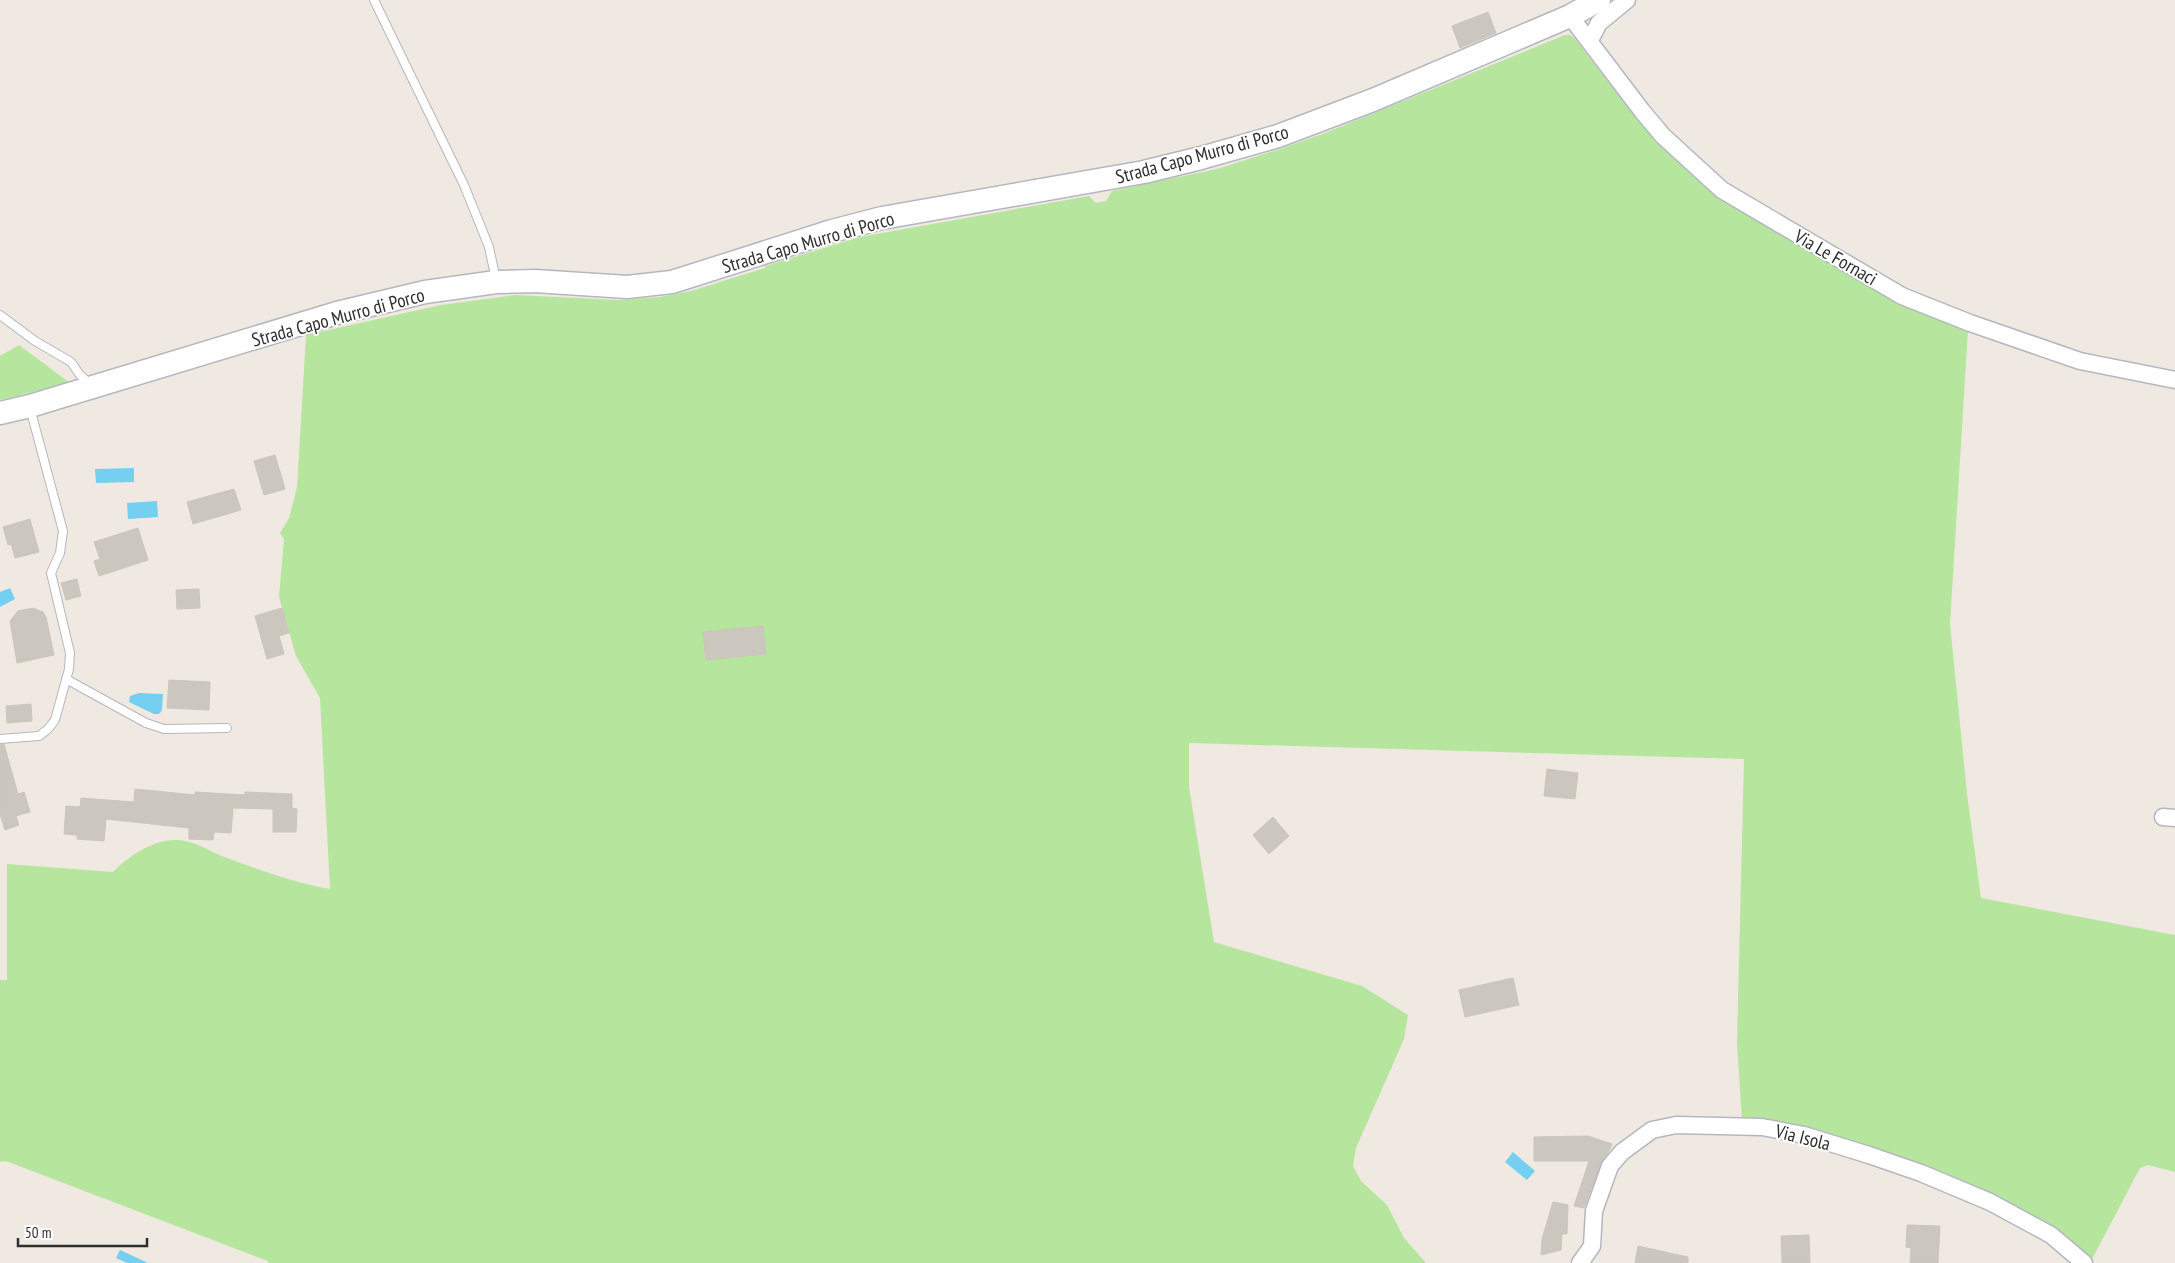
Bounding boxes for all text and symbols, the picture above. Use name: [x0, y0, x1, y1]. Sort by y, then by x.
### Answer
street label: Strada Capo Murro di Porco: [1113, 119, 1291, 189]
street label: Strada Capo Murro di Porco: [719, 206, 897, 278]
street label: Via Le Fornaci: [1789, 223, 1882, 290]
street label: Strada Capo Murro di Porco: [249, 282, 427, 352]
street label: Via Isola: [1772, 1118, 1833, 1155]
scale bar: [18, 1216, 146, 1248]
text: 50 m: [25, 1223, 51, 1242]

